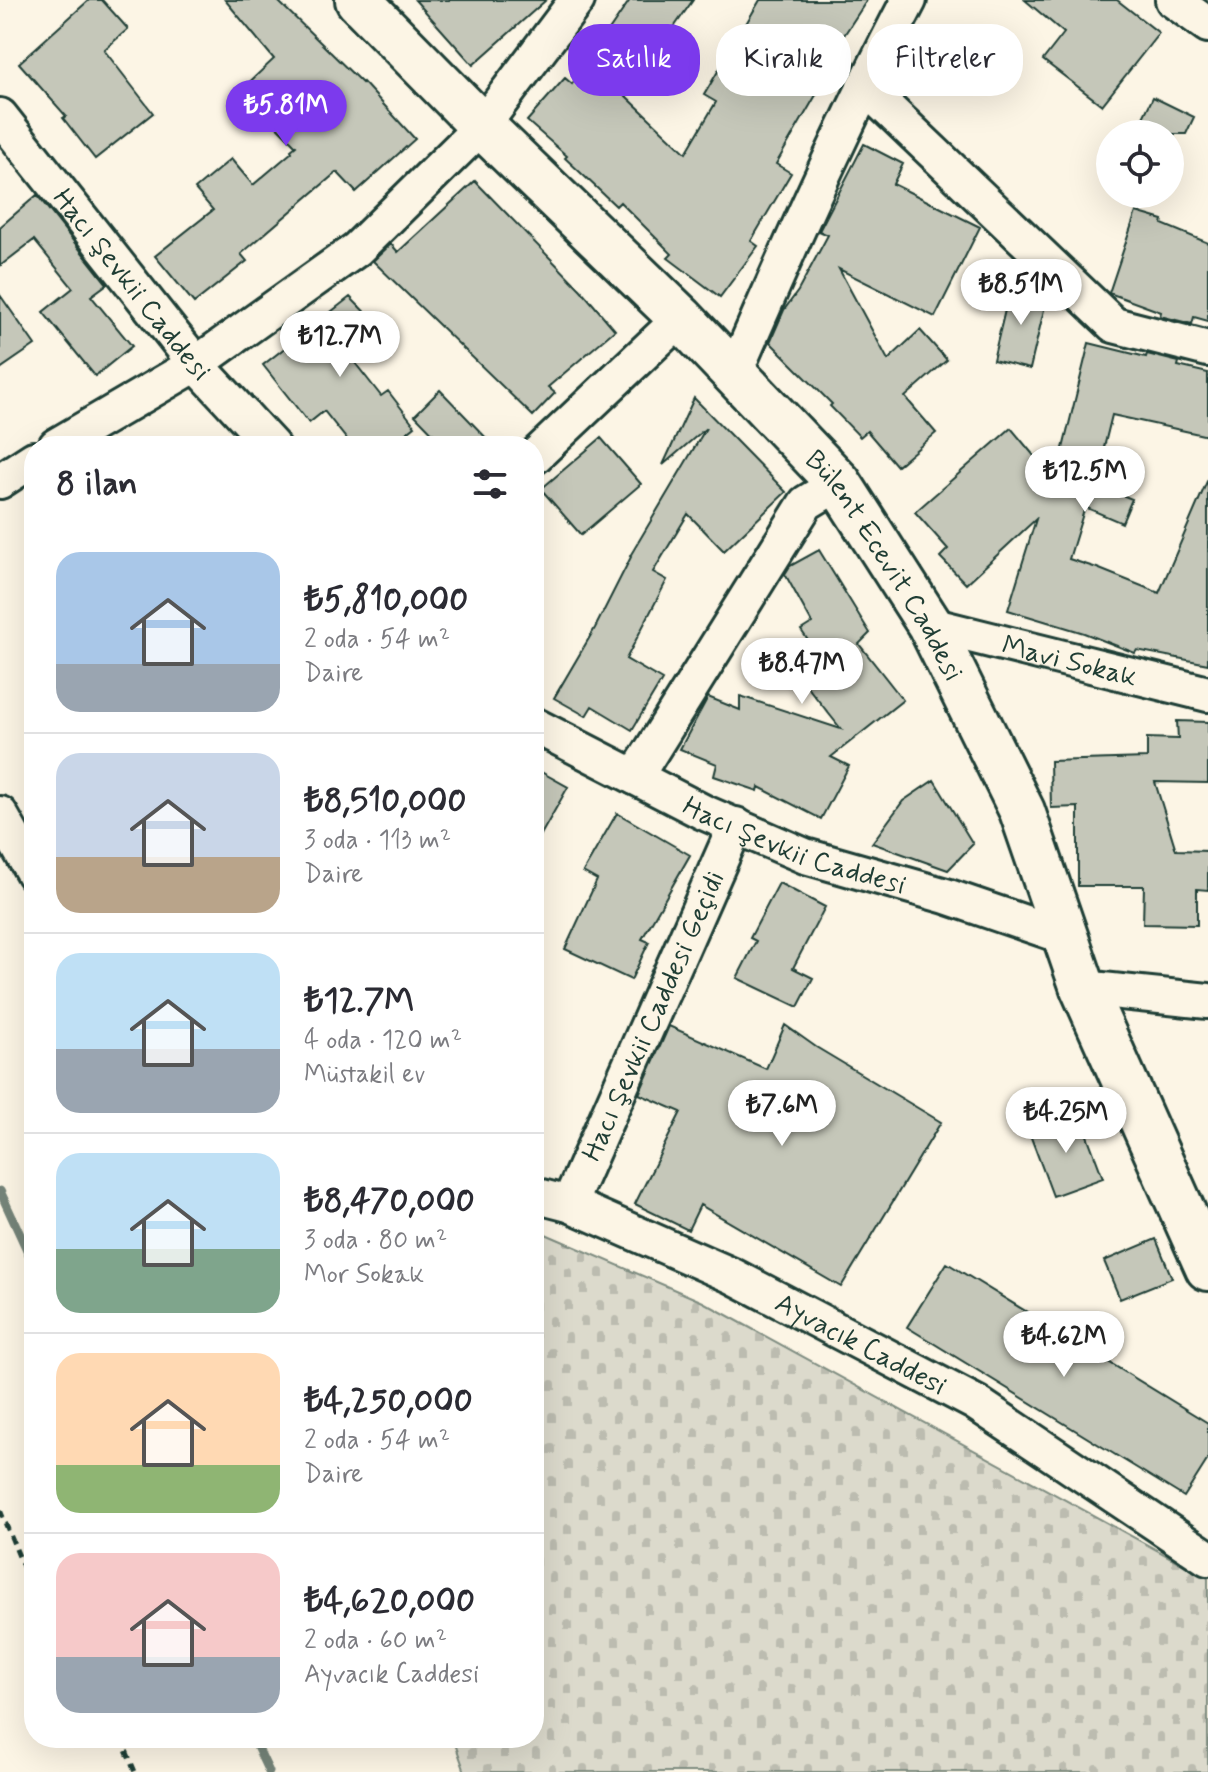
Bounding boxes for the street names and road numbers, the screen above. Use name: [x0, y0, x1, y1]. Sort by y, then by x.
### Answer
street label: Hacı Şevkii Caddesi: [43, 182, 218, 390]
street label: Bülent Ecevit Caddesi: [796, 443, 971, 688]
street label: Mavi Sokak: [998, 628, 1141, 697]
street label: Hacı Şevkii Caddesi: [676, 789, 910, 905]
street label: Hacı Şevkii Caddesi Geçidi: [574, 865, 735, 1167]
street label: Ayvacık Caddesi: [768, 1285, 952, 1405]

